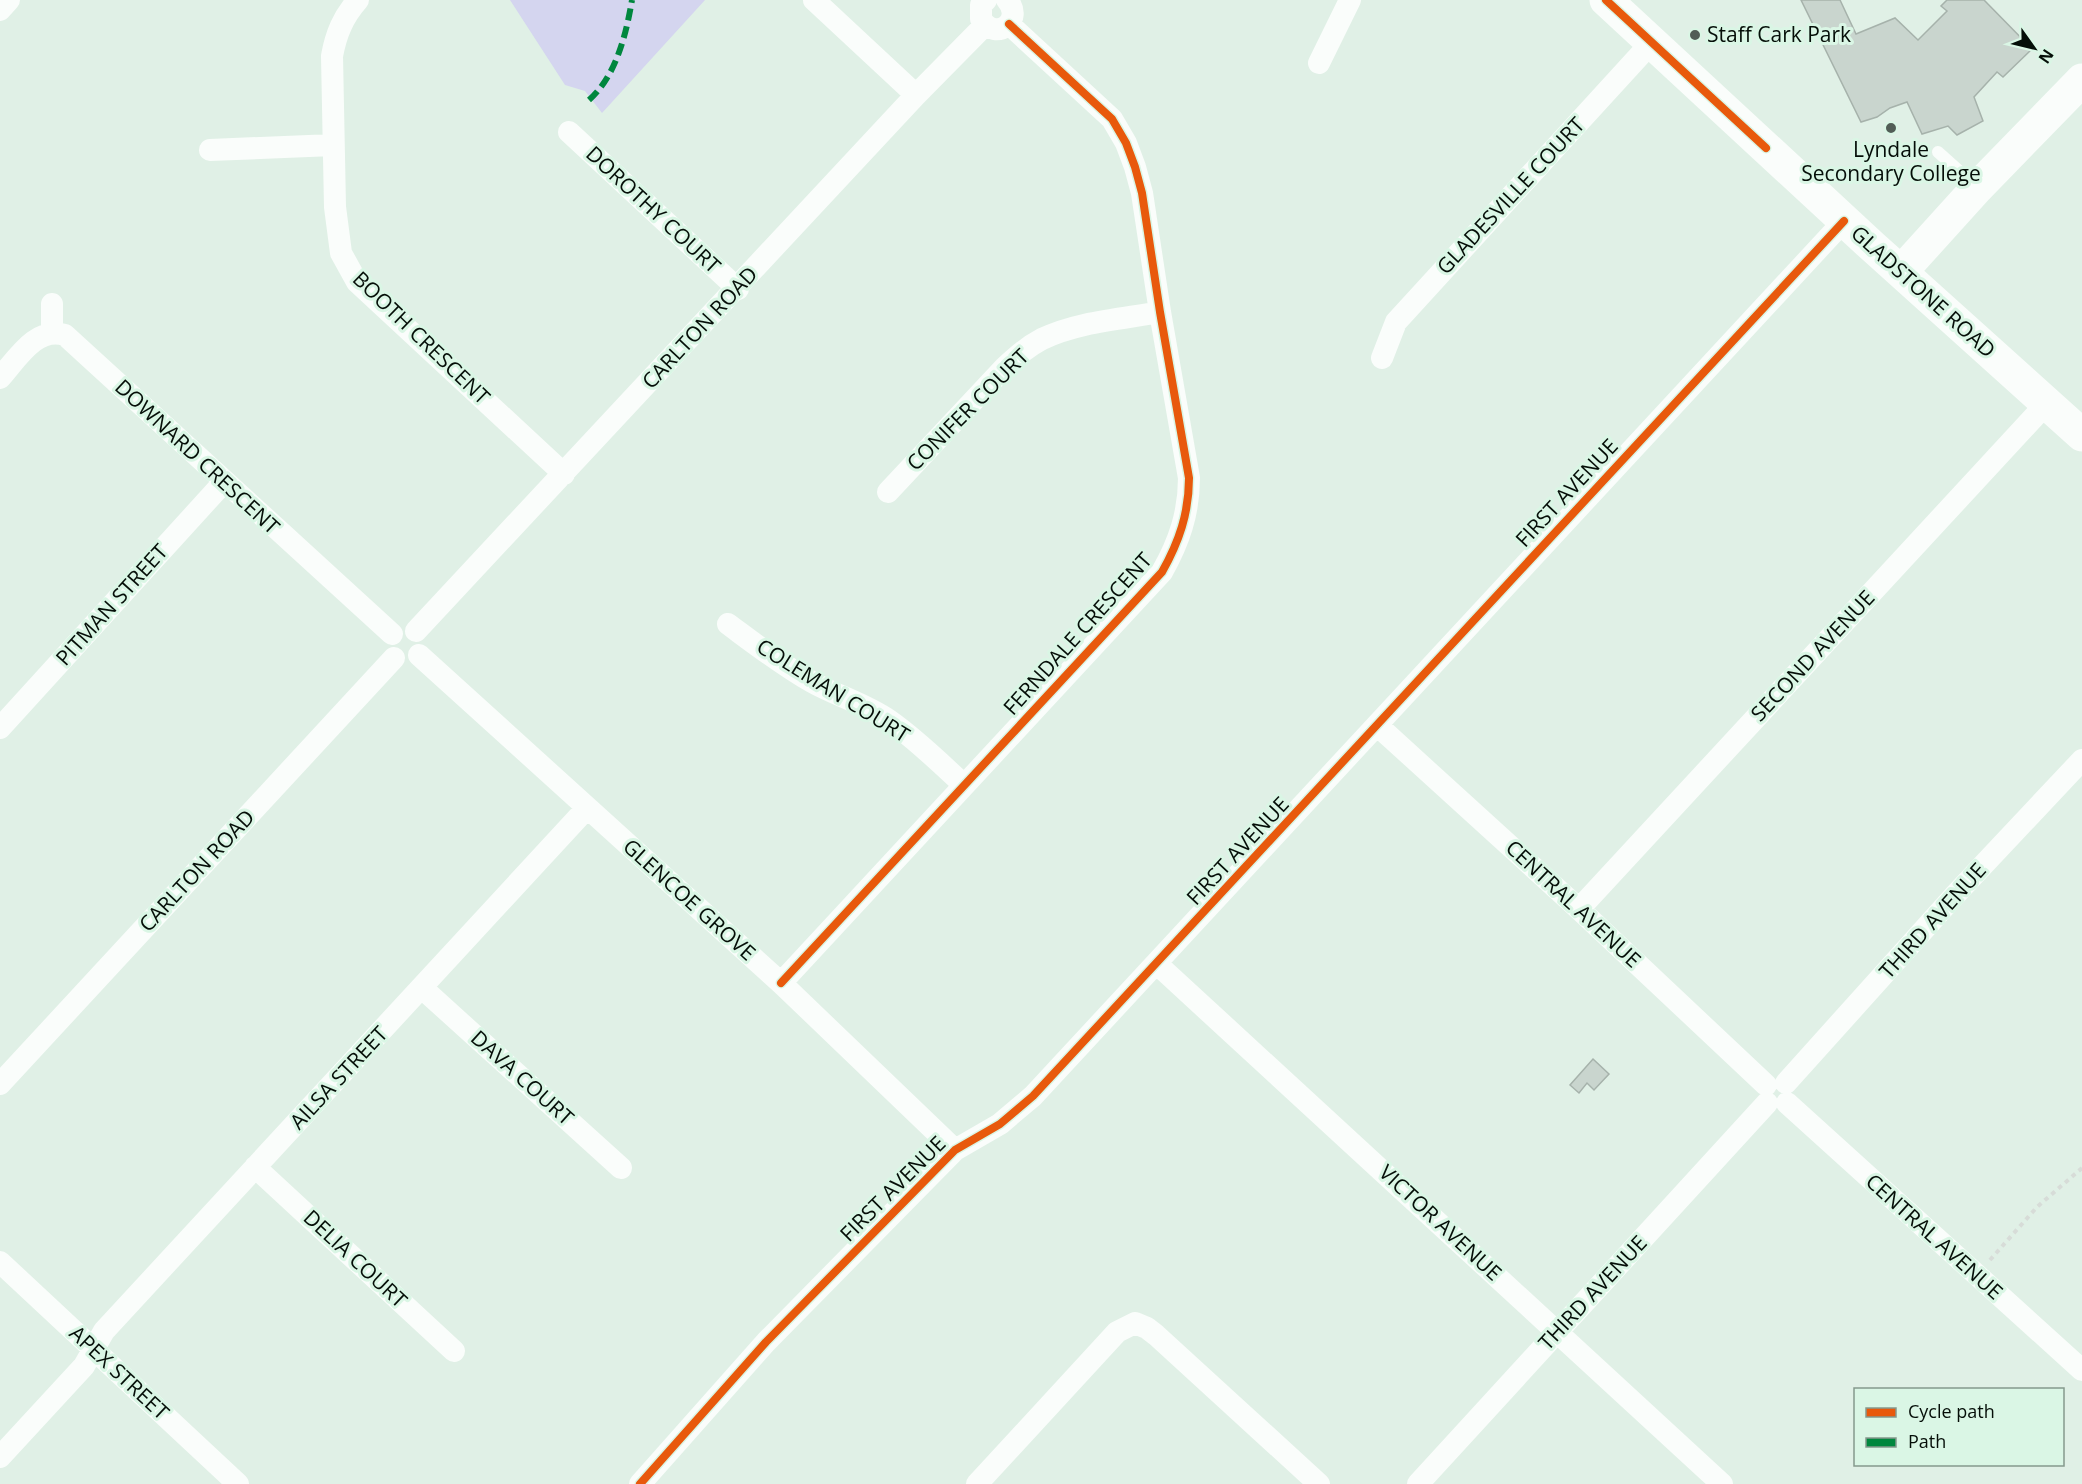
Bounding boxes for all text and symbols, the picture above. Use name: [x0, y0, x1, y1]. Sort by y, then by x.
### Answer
north arrow: [2004, 18, 2064, 78]
place label: Staff Cark Park: [1707, 20, 1851, 48]
marker: Staff Cark Park: [1688, 28, 1702, 42]
text: N: [2034, 45, 2059, 68]
street label: GLADESVILLE COURT: [1430, 111, 1591, 280]
marker: Lyndale Secondary College: [1884, 121, 1898, 135]
place label: Lyndale Secondary College: [1801, 135, 1981, 187]
street label: DOROTHY COURT: [580, 140, 727, 279]
street label: GLADSTONE ROAD: [1846, 219, 2002, 364]
street label: CARLTON ROAD: [635, 260, 763, 394]
street label: BOOTH CRESCENT: [347, 265, 497, 410]
street label: CONIFER COURT: [900, 342, 1035, 476]
street label: DOWNARD CRESCENT: [109, 373, 286, 540]
street label: FIRST AVENUE: [1509, 432, 1624, 553]
street label: PITMAN STREET: [49, 537, 174, 671]
street label: FERNDALE CRESCENT: [997, 546, 1158, 721]
street label: SECOND AVENUE: [1744, 584, 1880, 727]
street label: COLEMAN COURT: [752, 632, 916, 749]
street label: FIRST AVENUE: [1180, 790, 1295, 911]
street label: CARLTON ROAD: [132, 803, 260, 937]
street label: GLENCOE GROVE: [617, 832, 762, 966]
street label: CENTRAL AVENUE: [1500, 833, 1647, 973]
street label: THIRD AVENUE: [1873, 856, 1992, 984]
street label: AILSA STREET: [283, 1019, 394, 1135]
street label: DAVA COURT: [465, 1024, 580, 1131]
street label: FIRST AVENUE: [833, 1129, 951, 1247]
street label: VICTOR AVENUE: [1373, 1158, 1508, 1286]
street label: CENTRAL AVENUE: [1860, 1167, 2009, 1305]
street label: DELIA COURT: [298, 1203, 414, 1314]
street label: THIRD AVENUE: [1532, 1229, 1653, 1356]
street label: APEX STREET: [64, 1319, 176, 1426]
legend: [1854, 1388, 2064, 1466]
text: Cycle path: [1908, 1399, 1995, 1423]
text: Path: [1908, 1429, 1946, 1453]

